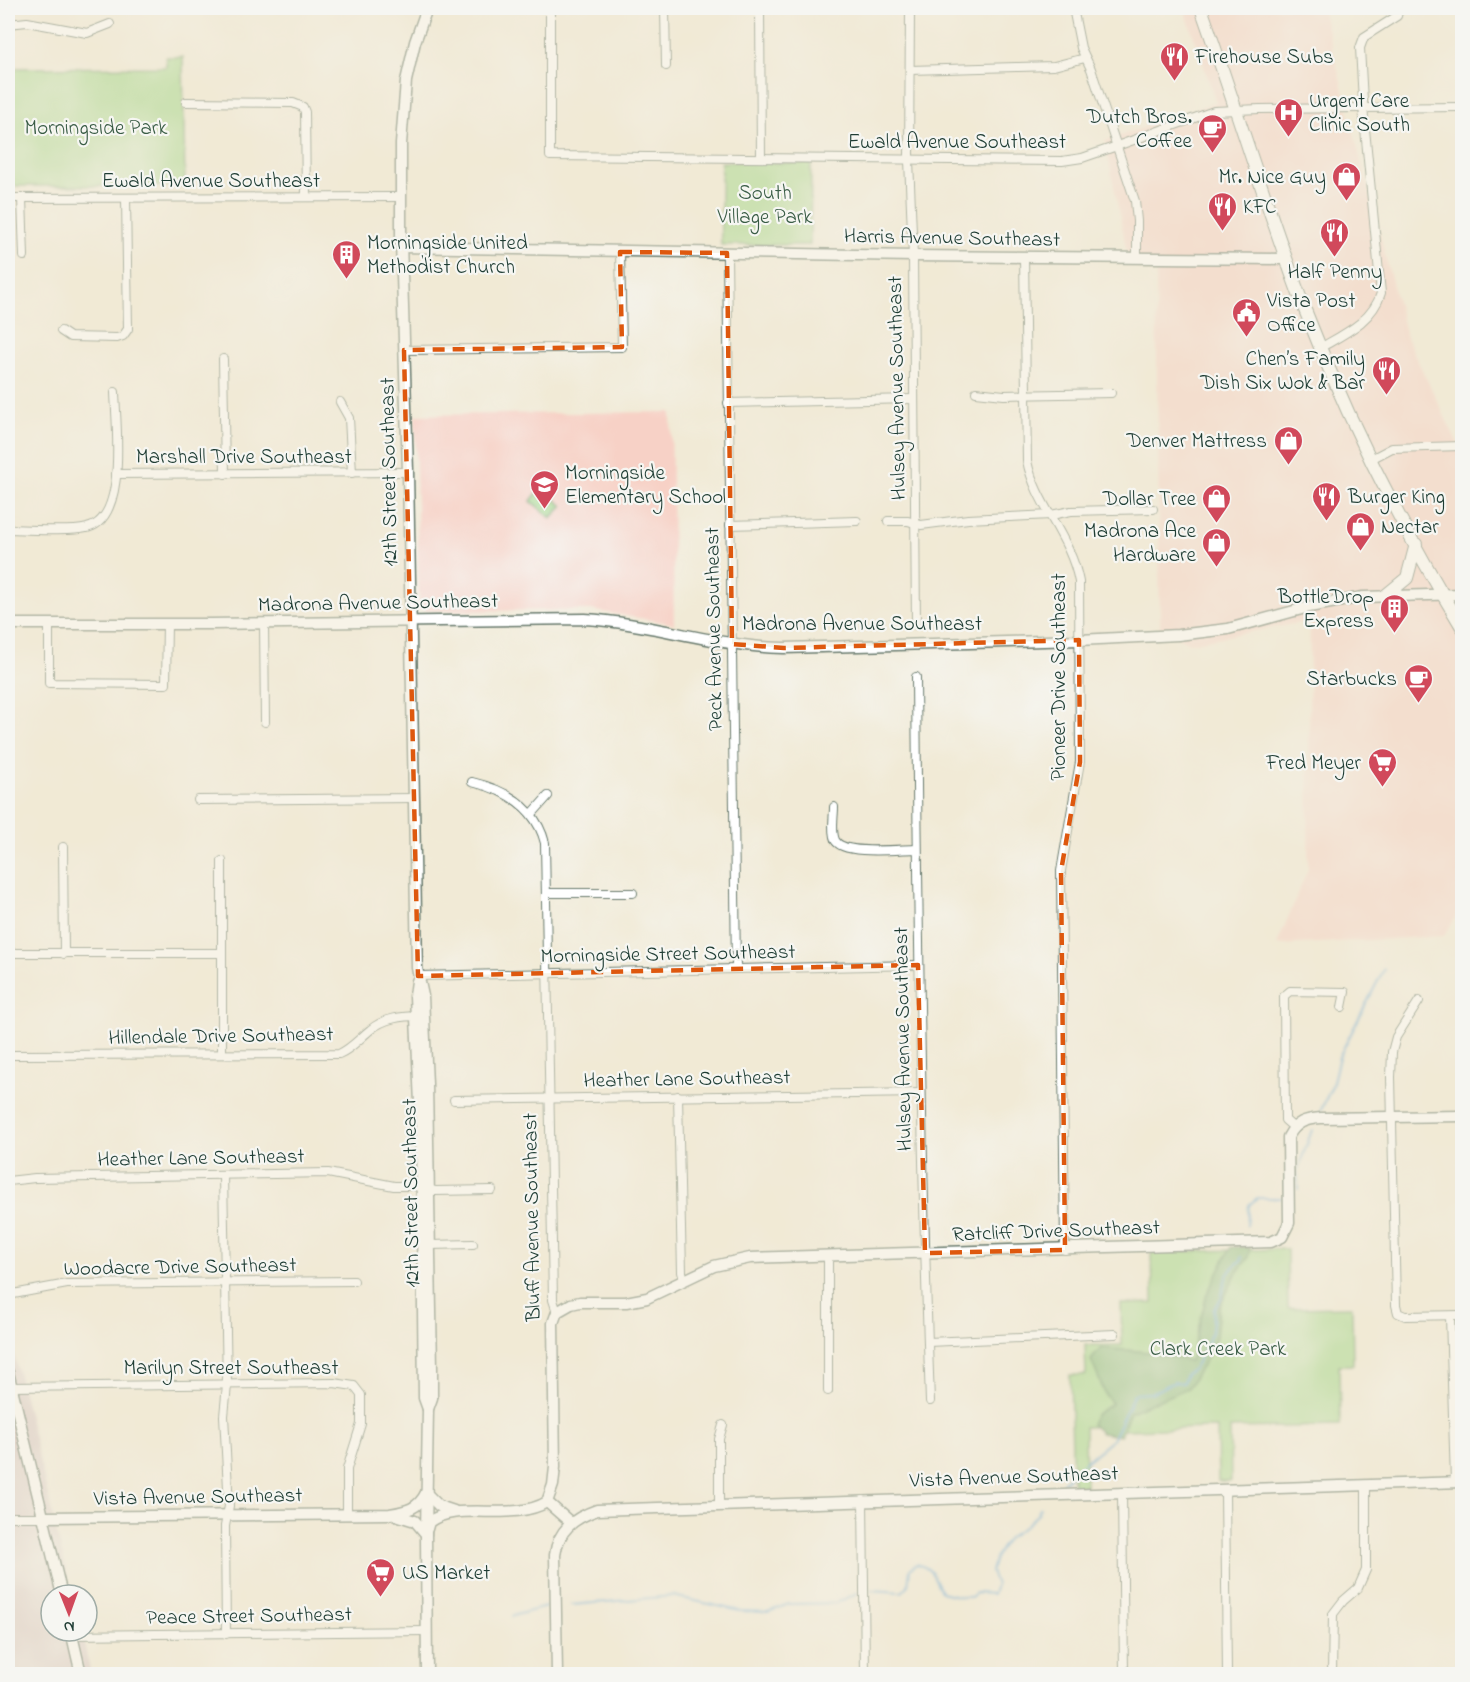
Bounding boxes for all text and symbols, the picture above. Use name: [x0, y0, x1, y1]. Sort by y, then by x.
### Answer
restaurant icon: Firehouse Subs: [1158, 40, 1190, 82]
place label: Firehouse Subs: [1194, 43, 1334, 73]
place label: Urgent Care Clinic South: [1309, 87, 1410, 141]
hospital icon: Urgent Care Clinic South: [1272, 96, 1304, 138]
place label: Dutch Bros. Coffee: [1085, 103, 1193, 157]
cafe icon: Dutch Bros. Coffee: [1197, 112, 1229, 154]
park label: Morningside Park: [25, 114, 168, 146]
street label: Ewald Avenue Southeast: [848, 128, 1066, 158]
shop icon: Mr. Nice Guy: [1331, 160, 1363, 202]
place label: Mr. Nice Guy: [1218, 163, 1326, 195]
street label: Ewald Avenue Southeast: [102, 167, 320, 197]
park label: South Village Park: [716, 179, 813, 235]
restaurant icon: KFC: [1206, 190, 1238, 232]
place label: KFC: [1243, 193, 1277, 223]
restaurant icon: Half Penny: [1319, 216, 1351, 258]
street label: Harris Avenue Southeast: [844, 222, 1060, 256]
place label: Morningside United Methodist Church: [367, 229, 528, 283]
building icon: Morningside United Methodist Church: [330, 238, 362, 280]
place label: Half Penny: [1288, 258, 1382, 290]
street label: Hulsey Avenue Southeast: [881, 275, 917, 501]
place label: Vista Post Office: [1266, 287, 1356, 341]
public building icon: Vista Post Office: [1230, 296, 1262, 338]
place label: Chen’s Family Dish Six Wok & Bar: [1199, 345, 1365, 399]
restaurant icon: Chen’s Family Dish Six Wok & Bar: [1370, 354, 1402, 396]
street label: 12th Street Southeast: [373, 377, 407, 567]
shop icon: Denver Mattress: [1272, 424, 1304, 466]
place label: Denver Mattress: [1125, 427, 1267, 457]
street label: Marshall Drive Southeast: [136, 443, 352, 473]
place label: Morningside Elementary School: [565, 459, 726, 515]
school or university icon: Morningside Elementary School: [528, 468, 560, 510]
restaurant icon: Burger King: [1311, 480, 1343, 522]
shop icon: Dollar Tree: [1201, 482, 1233, 524]
place label: Burger King: [1347, 483, 1445, 515]
place label: Dollar Tree: [1102, 485, 1197, 515]
shop icon: Nectar: [1344, 510, 1376, 552]
place label: Nectar: [1381, 513, 1439, 543]
place label: Madrona Ace Hardware: [1084, 517, 1197, 571]
shop icon: Madrona Ace Hardware: [1201, 526, 1233, 568]
street label: Peck Avenue Southeast: [698, 527, 732, 731]
street label: Pioneer Drive Southeast: [1045, 573, 1075, 781]
place label: BottleDrop Express: [1277, 583, 1374, 637]
street label: Madrona Avenue Southeast: [258, 587, 498, 621]
building icon: BottleDrop Express: [1379, 592, 1411, 634]
street label: Madrona Avenue Southeast: [742, 610, 982, 640]
cafe icon: Starbucks: [1402, 662, 1434, 704]
place label: Starbucks: [1306, 665, 1397, 695]
supermarket icon: Fred Meyer: [1366, 746, 1398, 788]
place label: Fred Meyer: [1265, 749, 1361, 781]
street label: Hulsey Avenue Southeast: [887, 926, 923, 1152]
street label: Morningside Street Southeast: [540, 938, 796, 974]
street label: Hillendale Drive Southeast: [108, 1020, 334, 1054]
street label: Heather Lane Southeast: [583, 1063, 791, 1097]
street label: 12th Street Southeast: [395, 1098, 429, 1288]
street label: Bluff Avenue Southeast: [516, 1112, 550, 1323]
street label: Heather Lane Southeast: [97, 1142, 305, 1176]
street label: Ratcliff Drive Southeast: [952, 1213, 1161, 1251]
street label: Woodacre Drive Southeast: [63, 1251, 297, 1285]
park label: Clark Creek Park: [1150, 1335, 1287, 1365]
street label: Marilyn Street Southeast: [123, 1354, 339, 1386]
street label: Vista Avenue Southeast: [908, 1459, 1119, 1497]
street label: Vista Avenue Southeast: [92, 1481, 303, 1515]
supermarket icon: US Market: [365, 1556, 397, 1598]
place label: US Market: [402, 1559, 490, 1589]
north arrow: [39, 1583, 99, 1643]
street label: Peace Street Southeast: [146, 1600, 352, 1634]
text: N: [63, 1614, 75, 1638]

